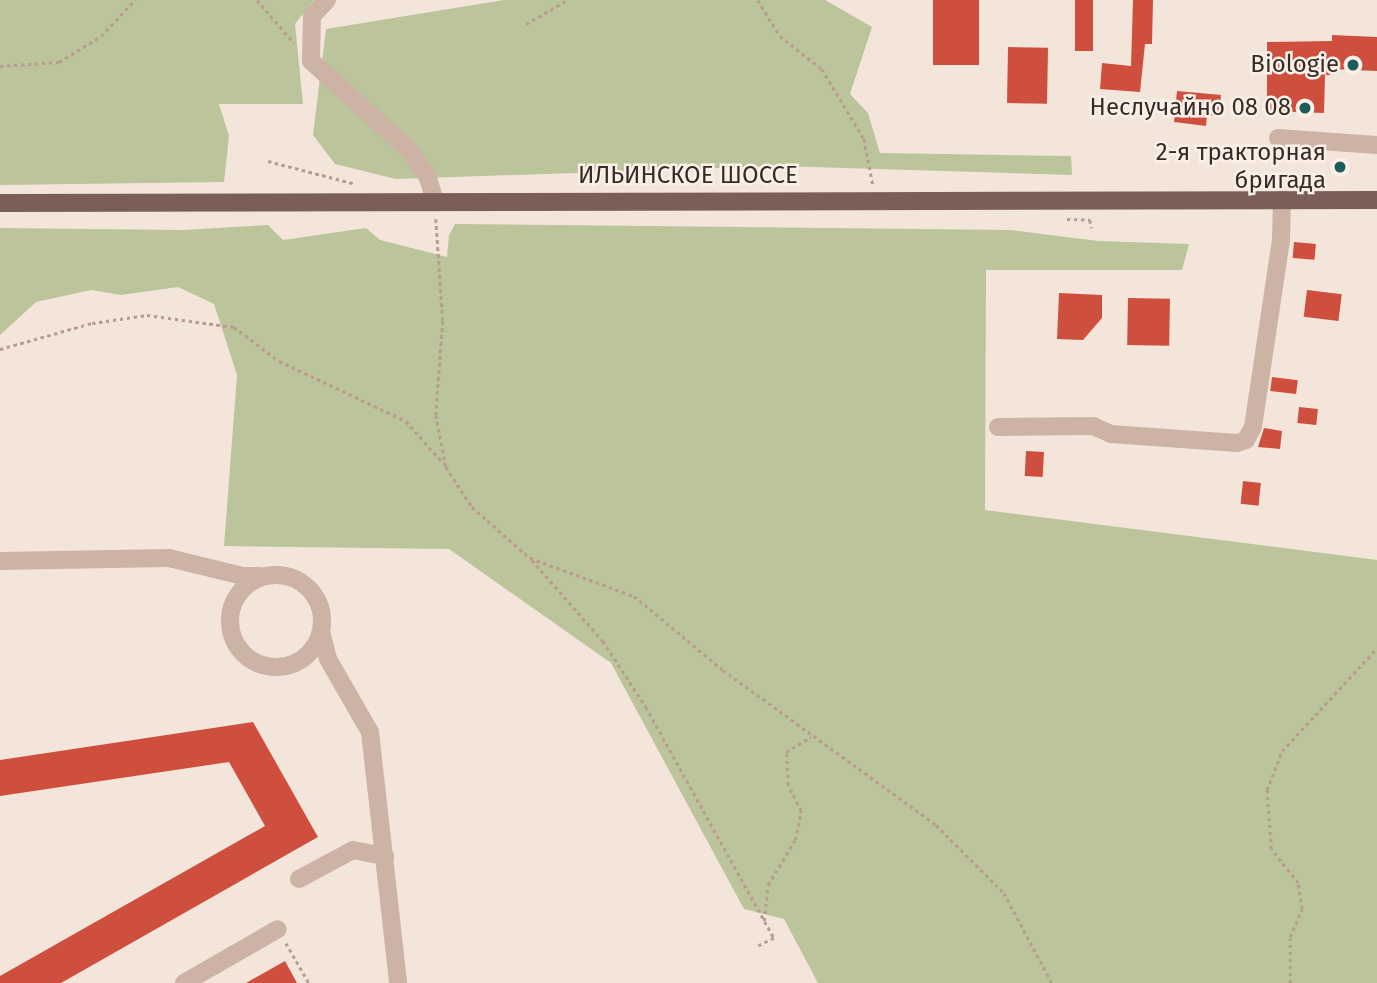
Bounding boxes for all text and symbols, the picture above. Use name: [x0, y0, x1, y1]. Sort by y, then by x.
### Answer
place label: Biologie: [1250, 51, 1339, 79]
marker: Biologie: [1345, 57, 1361, 73]
place label: Неслучайно 08 08: [1090, 94, 1291, 122]
marker: Неслучайно 08 08: [1297, 100, 1313, 116]
place label: 2-я тракторная бригада: [1156, 139, 1326, 195]
marker: 2-я тракторная бригада: [1332, 159, 1348, 175]
street label: ИЛЬИНСКОЕ ШОССЕ: [578, 162, 798, 190]

